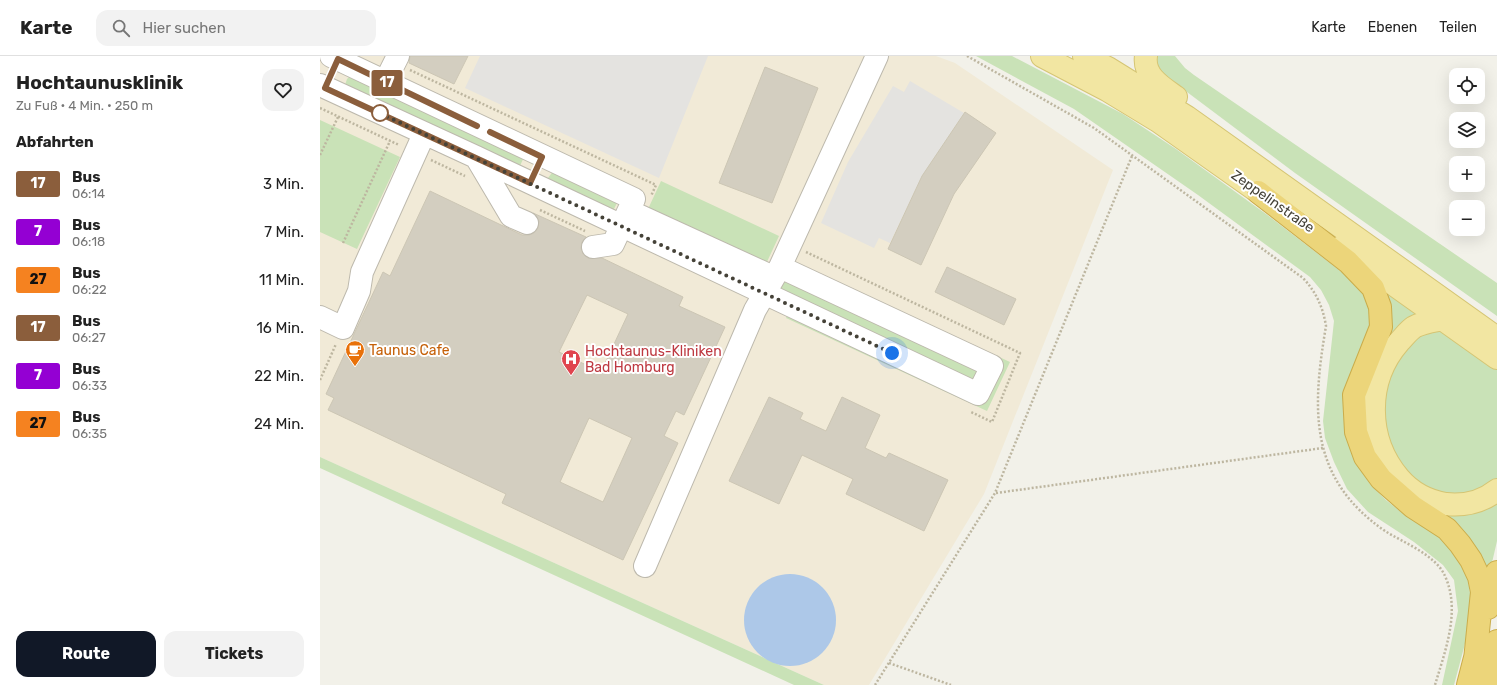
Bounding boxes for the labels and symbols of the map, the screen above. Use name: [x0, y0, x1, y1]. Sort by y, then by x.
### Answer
line badge: 17: [369, 70, 405, 96]
unlabelled marker: [371, 104, 389, 122]
street label: Zeppelinstraße: [1228, 166, 1318, 236]
cafe icon: Taunus Cafe: [344, 339, 366, 367]
place label: Taunus Cafe: [369, 342, 450, 359]
place label: Hochtaunus-Kliniken Bad Homburg: [585, 343, 722, 376]
your location: [882, 343, 902, 363]
hospital icon: Hochtaunus-Kliniken Bad Homburg: [560, 348, 582, 376]

